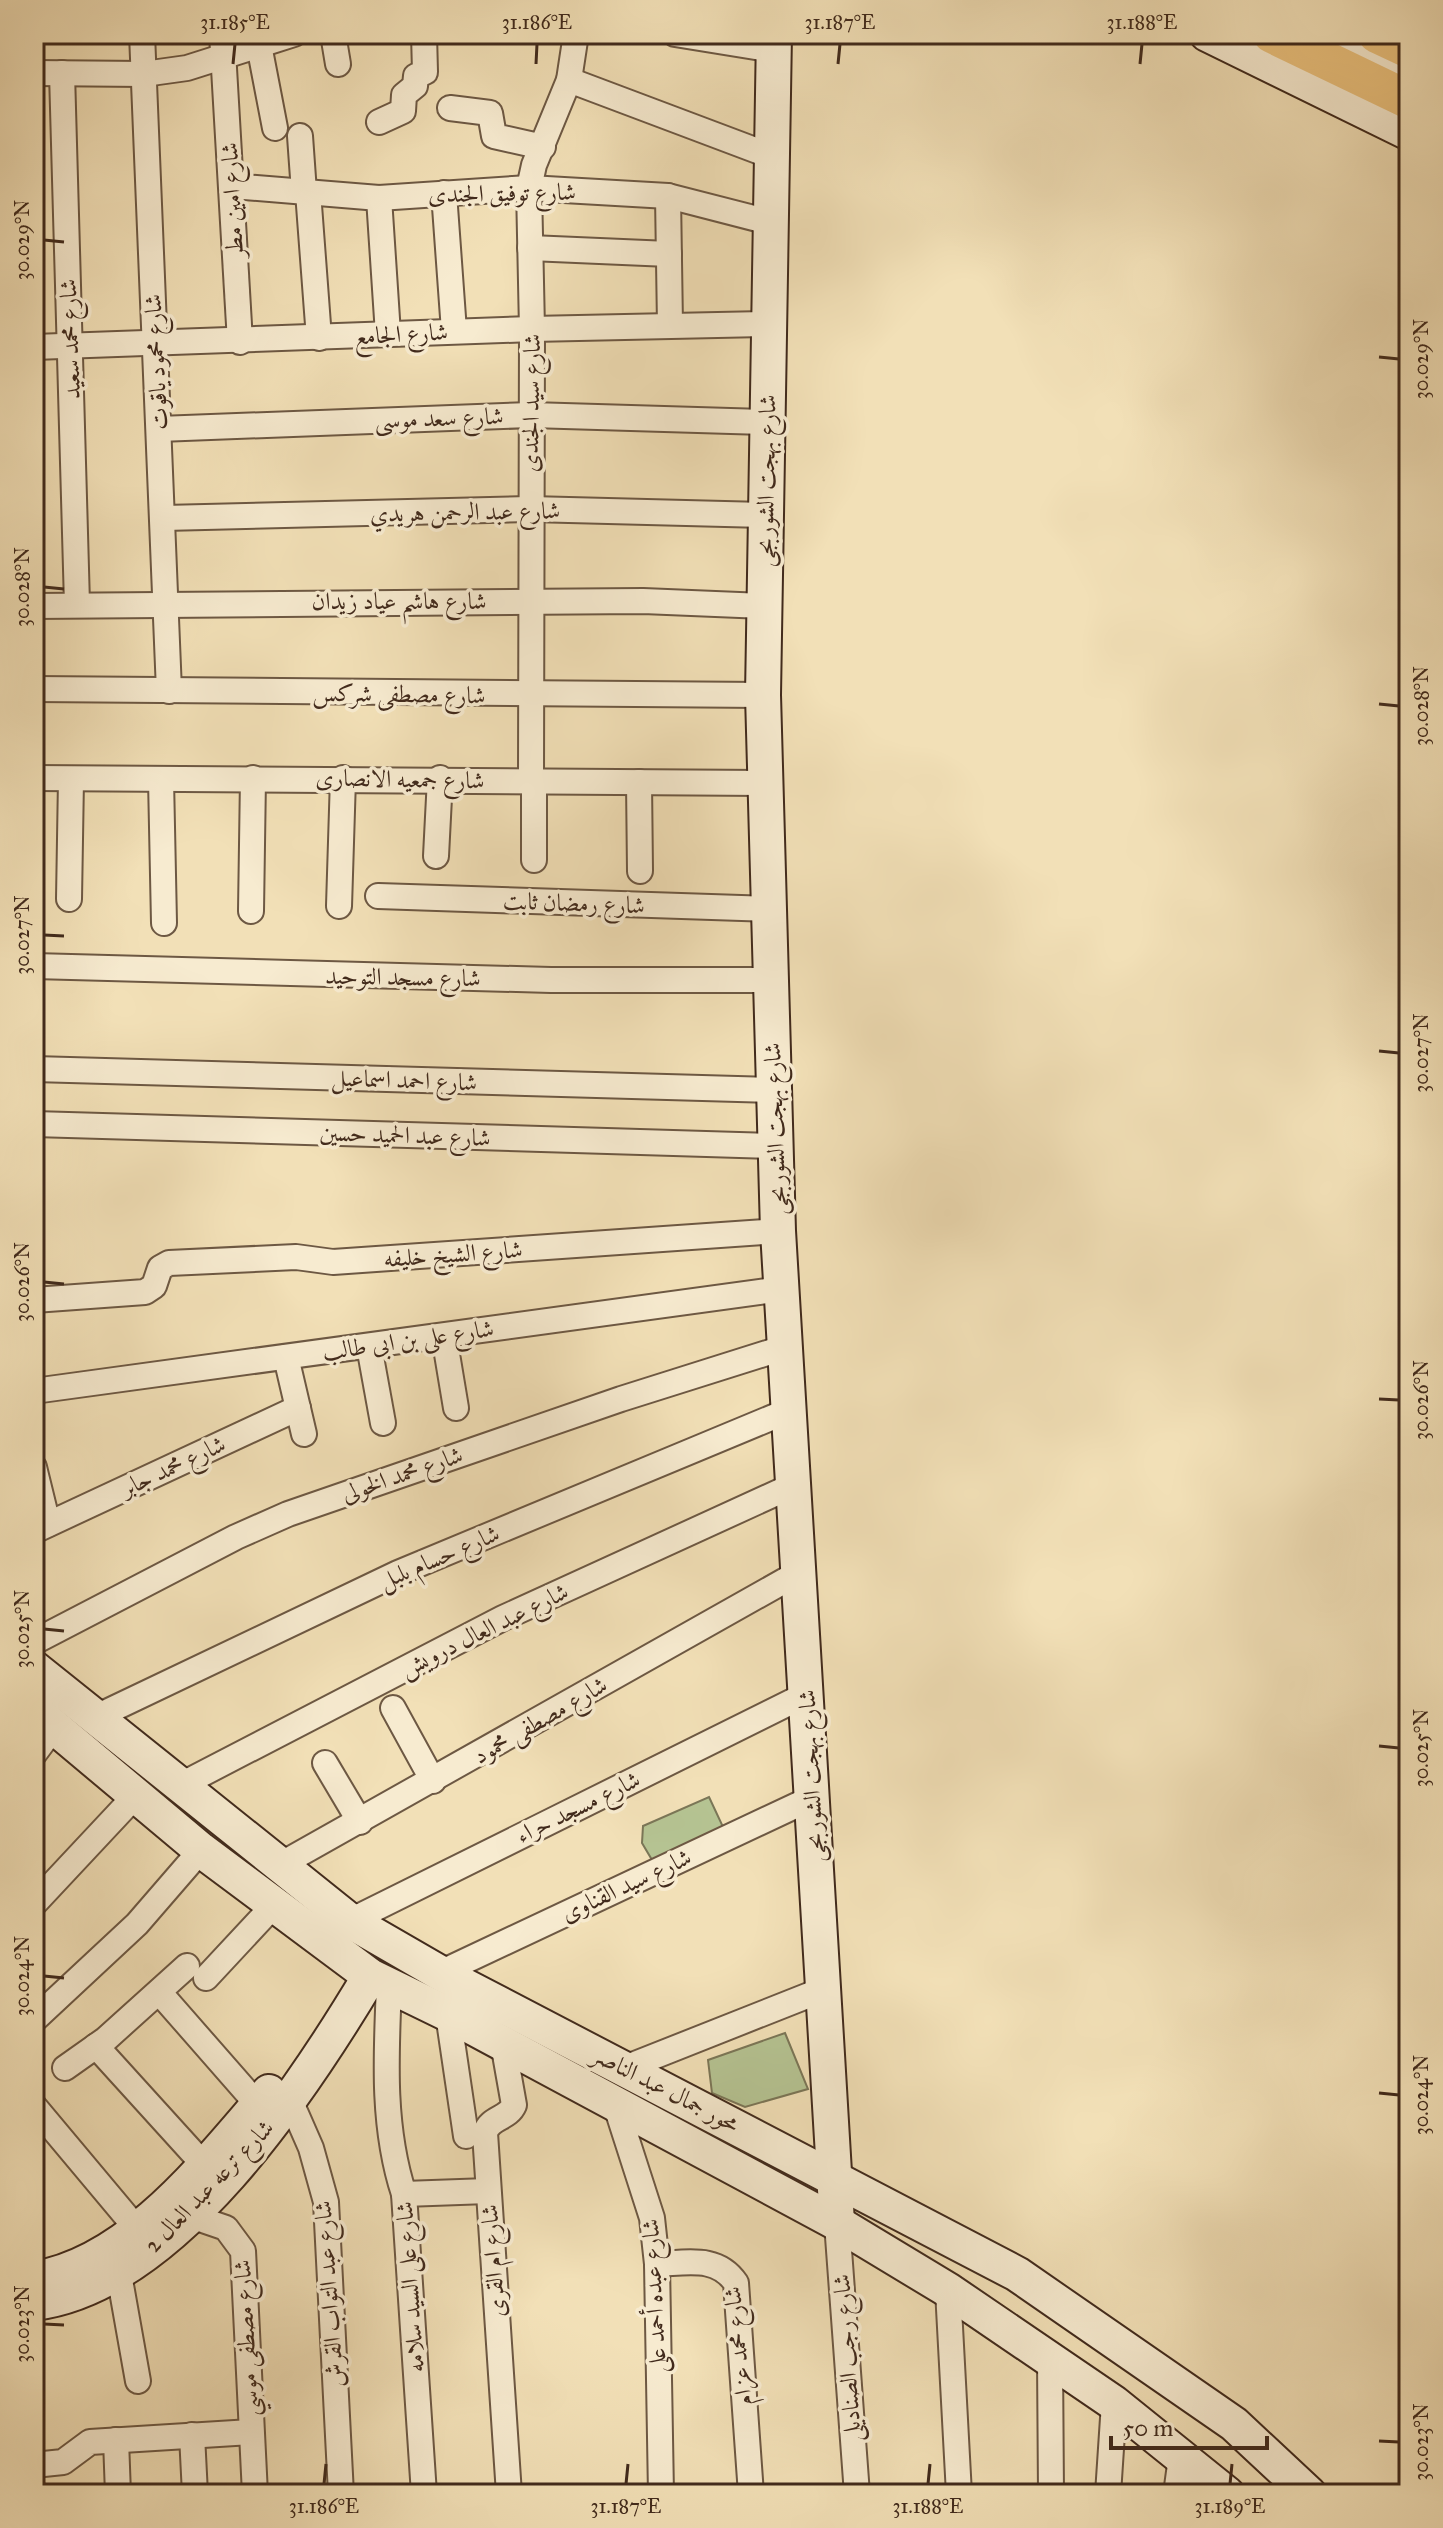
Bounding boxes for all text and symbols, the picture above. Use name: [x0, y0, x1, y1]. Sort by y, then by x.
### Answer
text: 31.185°E: [200, 10, 270, 34]
text: 31.186°E: [502, 10, 572, 34]
text: 31.187°E: [805, 10, 875, 34]
text: 31.188°E: [1107, 10, 1177, 34]
street label: شارع امين مطر: [214, 141, 255, 261]
street label: شارع توفيق الجندى: [428, 177, 576, 214]
text: 30.029°N: [10, 200, 34, 280]
street label: شارع محمد سعيد: [53, 278, 92, 400]
street label: شارع محمود ياقوت: [137, 293, 180, 431]
street label: شارع الجامع: [353, 317, 449, 358]
text: 30.029°N: [1409, 319, 1433, 399]
street label: شارع سيد الجندى: [515, 333, 552, 473]
street label: شارع بهجت الشوربجى: [749, 394, 788, 568]
street label: شارع سعد موسى: [374, 401, 504, 440]
street label: شارع عبد الرحمن هريدي: [370, 495, 561, 534]
text: 30.028°N: [10, 547, 34, 627]
street label: شارع هاشم عياد زيدان: [311, 586, 487, 625]
text: 30.028°N: [1409, 666, 1433, 746]
street label: شارع مصطفى شركس: [312, 677, 486, 716]
street label: شارع جمعيه الانصارى: [315, 763, 485, 800]
street label: شارع رمضان ثابت: [502, 886, 645, 925]
text: 30.027°N: [10, 895, 34, 975]
street label: شارع مسجد التوحيد: [325, 961, 481, 998]
text: 30.027°N: [1409, 1013, 1433, 1093]
street label: شارع بهجت الشوربجى: [757, 1042, 798, 1216]
street label: شارع احمد اسماعيل: [330, 1062, 478, 1103]
street label: شارع عبد الحميد حسين: [319, 1117, 491, 1158]
street label: شارع الشيخ خليفه: [382, 1234, 524, 1280]
text: 30.026°N: [10, 1242, 34, 1322]
street label: شارع على بن ابى طالب: [320, 1313, 496, 1372]
text: 30.026°N: [1409, 1360, 1433, 1440]
street label: شارع محمد جابر: [113, 1429, 232, 1509]
street label: شارع محمد الخولى: [337, 1439, 468, 1514]
street label: شارع حسام بلبل: [374, 1518, 506, 1601]
street label: شارع عبد العال درويش: [395, 1576, 576, 1688]
text: 30.025°N: [10, 1590, 34, 1668]
street label: شارع مصطفى محمود: [467, 1669, 615, 1775]
street label: شارع بهجت الشوربجى: [791, 1689, 835, 1863]
text: 30.025°N: [1409, 1709, 1433, 1787]
street label: شارع مسجد حراء: [511, 1764, 647, 1854]
street label: شارع سيد القناوى: [556, 1842, 698, 1933]
text: 30.024°N: [10, 1936, 34, 2016]
street label: محور جمال عبد الناصر: [584, 2038, 745, 2140]
text: 30.024°N: [1409, 2055, 1433, 2135]
street label: شارع ترعه عبد العال 2: [138, 2113, 284, 2262]
street label: شارع عبد التواب القرش: [308, 2199, 355, 2388]
street label: شارع على السيد سلامه: [389, 2200, 436, 2373]
street label: شارع ام القرى: [474, 2203, 518, 2318]
street label: شارع عبده أحمد على: [633, 2218, 678, 2374]
street label: شارع مصطفى موسي: [227, 2258, 272, 2417]
street label: شارع رجب الصناديلى: [826, 2273, 873, 2443]
street label: شارع محمد عزام: [717, 2284, 765, 2407]
text: 30.023°N: [10, 2285, 34, 2363]
scale bar: [1111, 2400, 1267, 2450]
text: 30.023°N: [1409, 2403, 1433, 2481]
text: 50 m: [1123, 2413, 1173, 2443]
text: 31.186°E: [289, 2494, 359, 2518]
text: 31.187°E: [591, 2494, 661, 2518]
text: 31.188°E: [893, 2494, 963, 2518]
text: 31.189°E: [1195, 2494, 1265, 2518]

